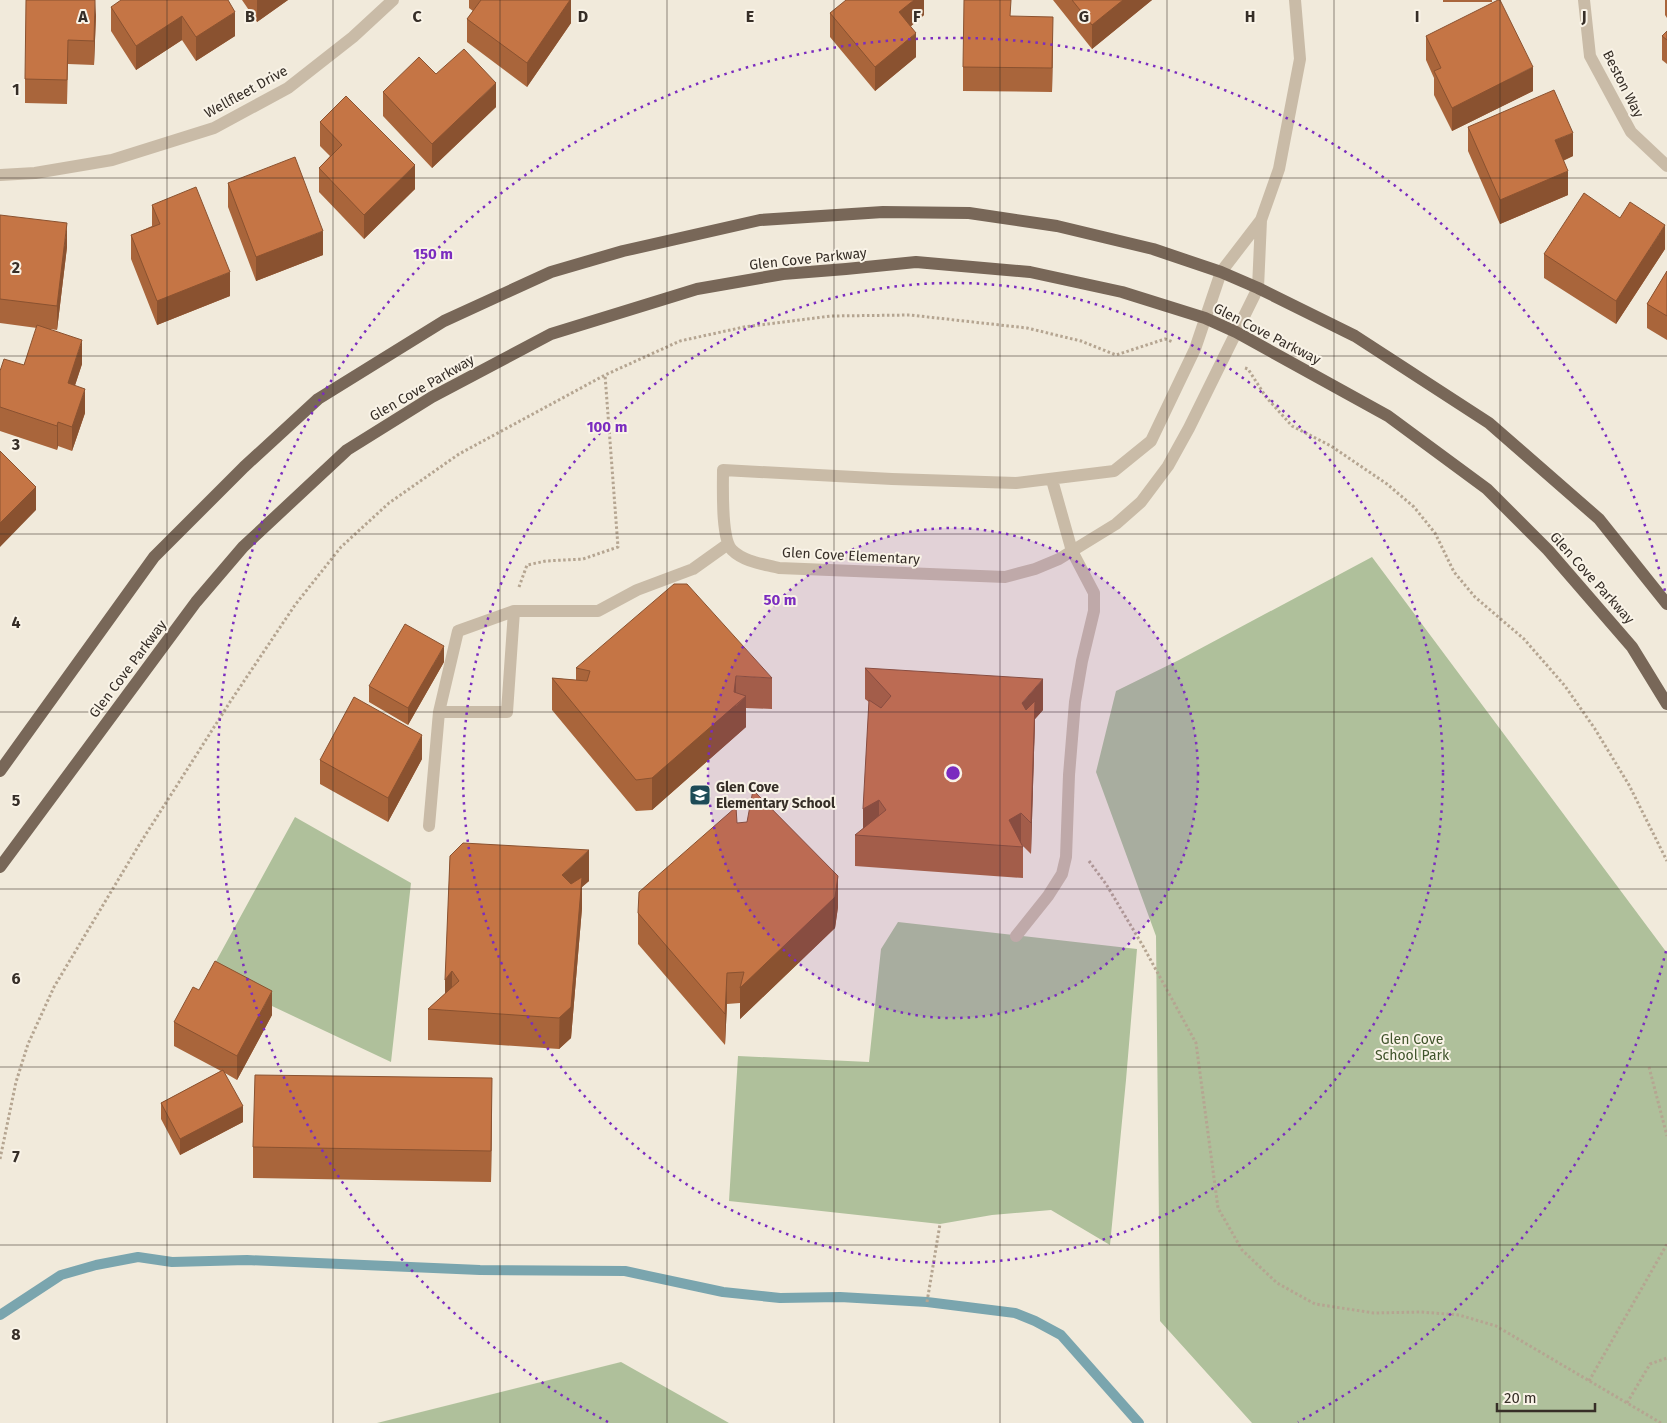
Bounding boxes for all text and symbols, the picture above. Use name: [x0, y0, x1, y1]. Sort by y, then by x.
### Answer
text: A: [77, 7, 88, 26]
text: B: [245, 7, 255, 26]
text: C: [412, 7, 422, 26]
text: D: [578, 7, 588, 26]
text: E: [746, 7, 754, 26]
text: F: [913, 7, 921, 26]
text: G: [1079, 7, 1089, 26]
text: H: [1245, 7, 1255, 26]
text: I: [1415, 7, 1419, 26]
text: J: [1580, 7, 1587, 26]
street label: Beston Way: [1599, 48, 1647, 120]
street label: Wellfleet Drive: [201, 62, 291, 122]
text: 1: [12, 80, 20, 99]
street label: Glen Cove Parkway: [748, 244, 868, 274]
text: 150 m: [413, 245, 453, 263]
text: 2: [12, 258, 20, 277]
street label: Glen Cove Parkway: [1211, 300, 1324, 368]
street label: Glen Cove Parkway: [367, 351, 477, 425]
text: 100 m: [587, 418, 627, 436]
text: 3: [11, 435, 20, 454]
street label: Glen Cove Parkway: [1546, 528, 1638, 628]
street label: Glen Cove Elementary: [782, 544, 920, 568]
text: 50 m: [763, 591, 797, 609]
text: 4: [11, 613, 21, 632]
street label: Glen Cove Parkway: [86, 617, 170, 721]
centre of rings: [944, 764, 962, 782]
place label: Glen Cove Elementary School: [716, 779, 836, 812]
school or university icon: Glen Cove Elementary School: [688, 783, 712, 807]
text: 5: [12, 791, 21, 810]
text: 6: [11, 969, 21, 988]
park label: Glen Cove School Park: [1375, 1031, 1450, 1064]
text: 7: [12, 1147, 20, 1166]
text: 8: [11, 1325, 21, 1344]
scale bar: [1497, 1380, 1594, 1412]
text: 20 m: [1504, 1389, 1537, 1407]

